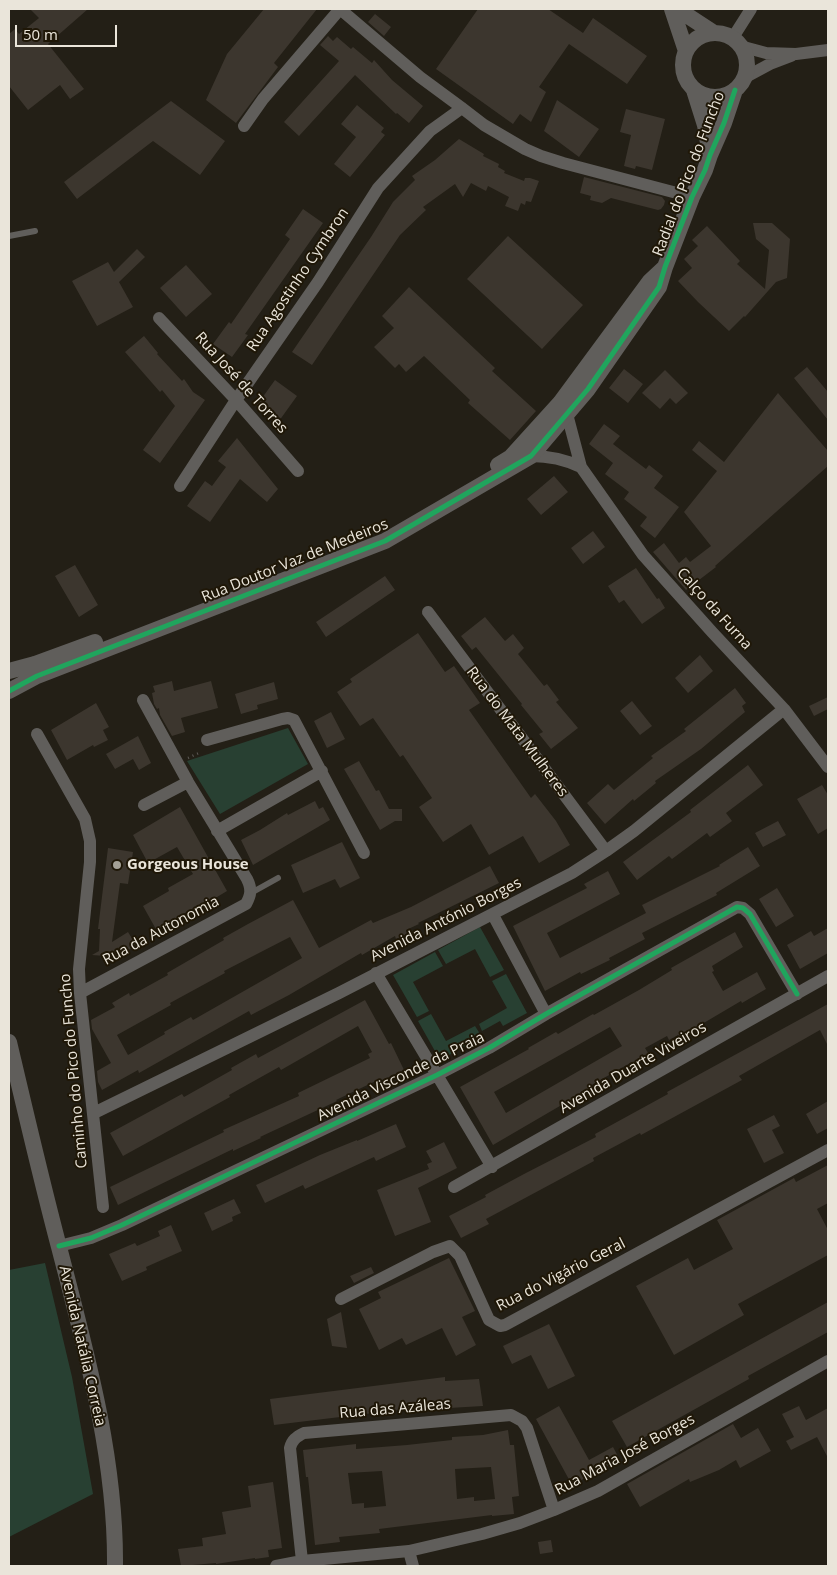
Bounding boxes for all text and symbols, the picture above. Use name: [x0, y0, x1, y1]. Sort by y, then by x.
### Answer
scale bar: [18, 15, 120, 47]
text: 50 m: [23, 24, 58, 44]
street label: Radial do Pico do Funcho: [649, 89, 729, 259]
street label: Rua Agostinho Cymbron: [243, 205, 353, 355]
street label: Rua José de Torres: [191, 329, 291, 437]
street label: Rua Doutor Vaz de Medeiros: [199, 515, 391, 607]
street label: Calço da Furna: [673, 564, 755, 654]
street label: Rua do Mata Mulheres: [462, 663, 572, 801]
place label: Gorgeous House: [127, 856, 249, 874]
marker: Gorgeous House: [111, 859, 123, 871]
street label: Avenida António Borges: [367, 874, 525, 966]
street label: Rua da Autonomia: [100, 893, 222, 969]
street label: Caminho do Pico do Funcho: [57, 973, 91, 1169]
street label: Avenida Duarte Viveiros: [556, 1019, 710, 1117]
street label: Avenida Visconde da Praia: [315, 1029, 487, 1125]
street label: Rua do Vigário Geral: [493, 1235, 629, 1315]
street label: Avenida Natália Correia: [55, 1264, 109, 1428]
street label: Rua das Azáleas: [339, 1395, 451, 1423]
street label: Rua Maria José Borges: [552, 1410, 698, 1500]

